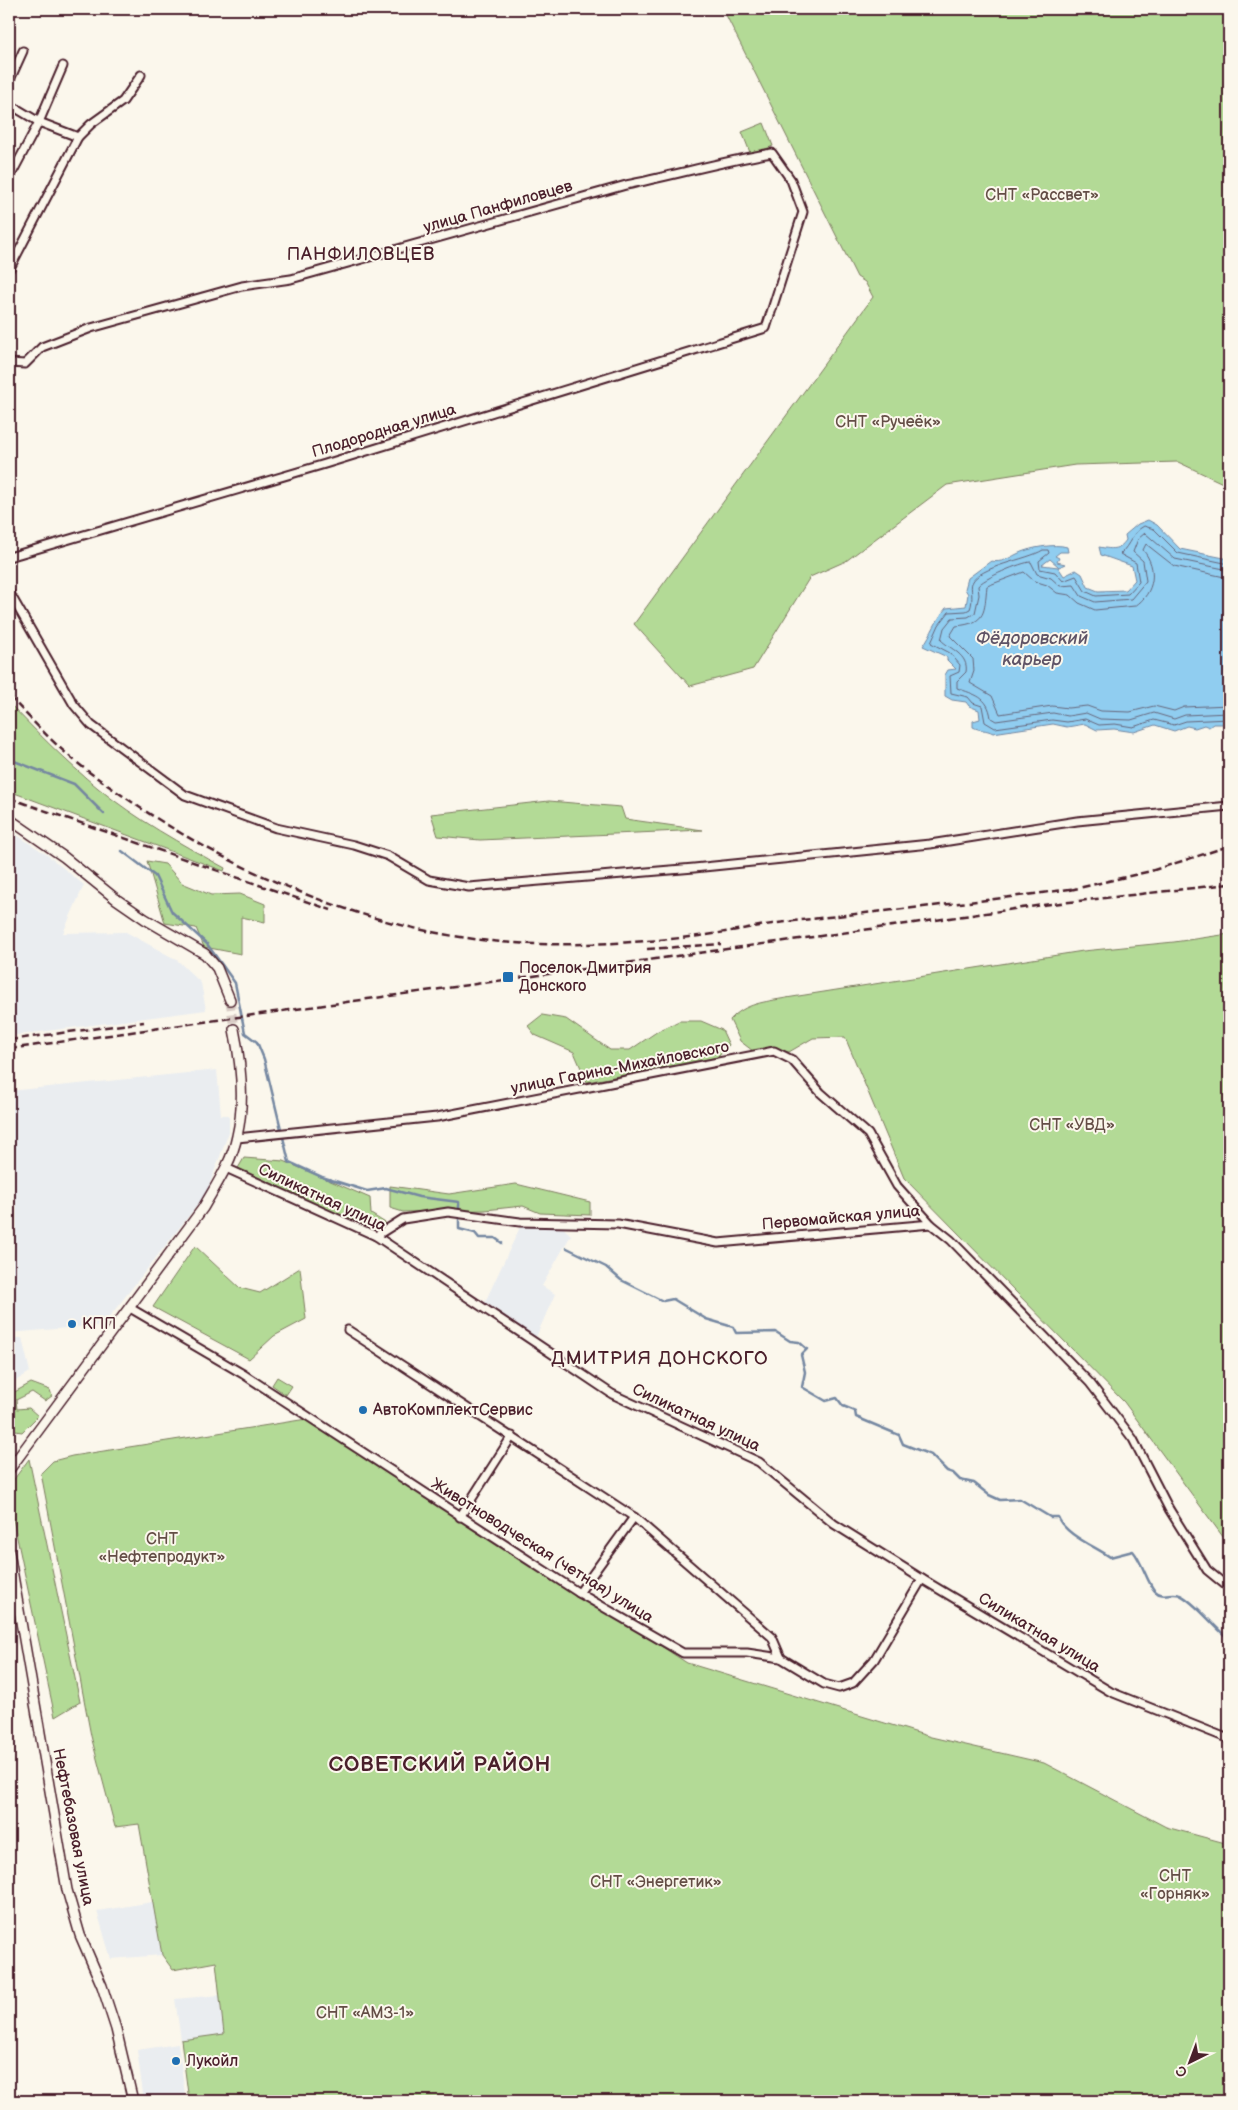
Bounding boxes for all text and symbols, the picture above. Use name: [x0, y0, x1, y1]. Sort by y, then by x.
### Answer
street label: улица Панфиловцев: [421, 176, 575, 237]
park label: СНТ «Рассвет»: [985, 186, 1099, 205]
district label: ПАНФИЛОВЦЕВ: [287, 244, 435, 265]
street label: Плодородная улица: [310, 400, 459, 462]
park label: СНТ «Ручеёк»: [835, 413, 941, 432]
water label: Фёдоровский карьер: [976, 628, 1088, 670]
place label: Поселок Дмитрия Донского: [519, 959, 652, 996]
marker: Поселок Дмитрия Донского: [501, 970, 515, 984]
street label: улица Гарина-Михайловского: [509, 1038, 731, 1098]
park label: СНТ «УВД»: [1029, 1116, 1115, 1135]
street label: Силикатная улица: [255, 1160, 389, 1236]
street label: Первомайская улица: [761, 1202, 921, 1234]
place label: КПП: [82, 1315, 116, 1334]
marker: КПП: [66, 1318, 78, 1330]
district label: ДМИТРИЯ ДОНСКОГО: [551, 1347, 769, 1370]
street label: Силикатная улица: [629, 1380, 763, 1456]
place label: АвтоКомплектСервис: [372, 1401, 533, 1420]
marker: АвтоКомплектСервис: [357, 1404, 369, 1416]
street label: Животноводческая (четная) улица: [427, 1474, 657, 1628]
park label: СНТ «Нефтепродукт»: [99, 1530, 225, 1567]
street label: Силикатная улица: [975, 1589, 1104, 1677]
street label: Нефтебазовая улица: [48, 1747, 98, 1908]
district label: СОВЕТСКИЙ РАЙОН: [328, 1751, 552, 1777]
park label: СНТ «Горняк»: [1140, 1867, 1210, 1904]
park label: СНТ «Энергетик»: [590, 1873, 722, 1892]
park label: СНТ «АМЗ-1»: [316, 2004, 414, 2023]
north arrow: [1166, 2038, 1216, 2088]
place label: Лукойл: [185, 2052, 238, 2071]
marker: Лукойл: [170, 2055, 182, 2067]
text: С: [1172, 2062, 1191, 2081]

